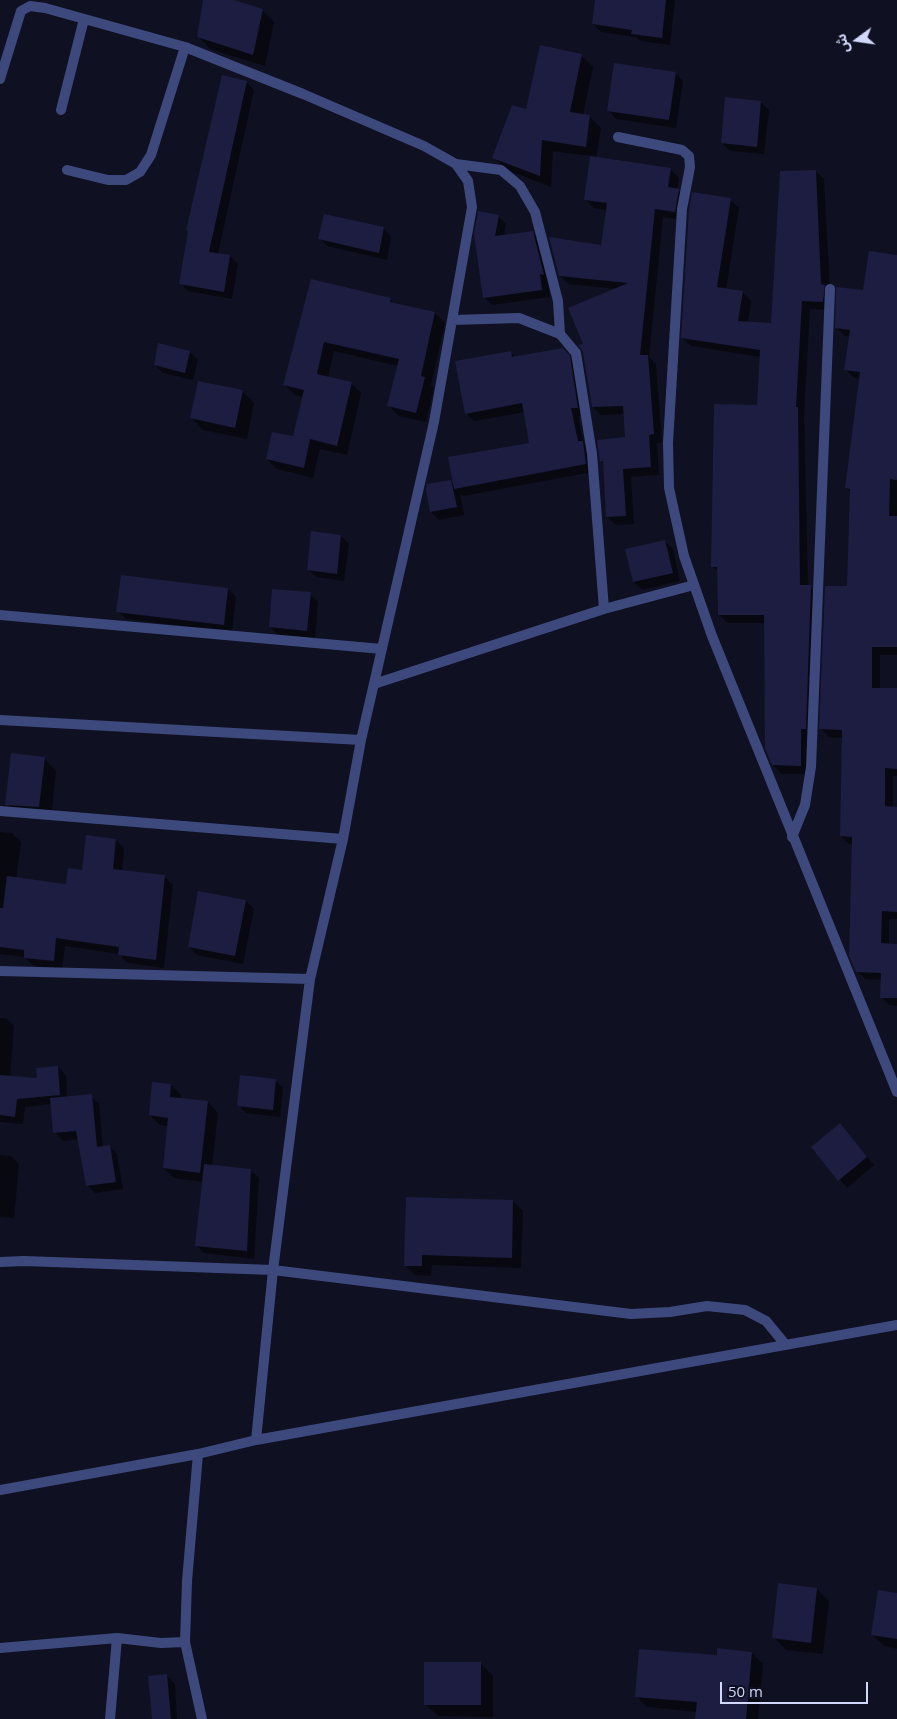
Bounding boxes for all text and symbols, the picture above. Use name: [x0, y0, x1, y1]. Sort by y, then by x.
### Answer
north arrow: [832, 15, 882, 65]
text: ش: [830, 32, 853, 55]
scale bar: [722, 1672, 870, 1704]
text: 50 m: [728, 1681, 763, 1701]

